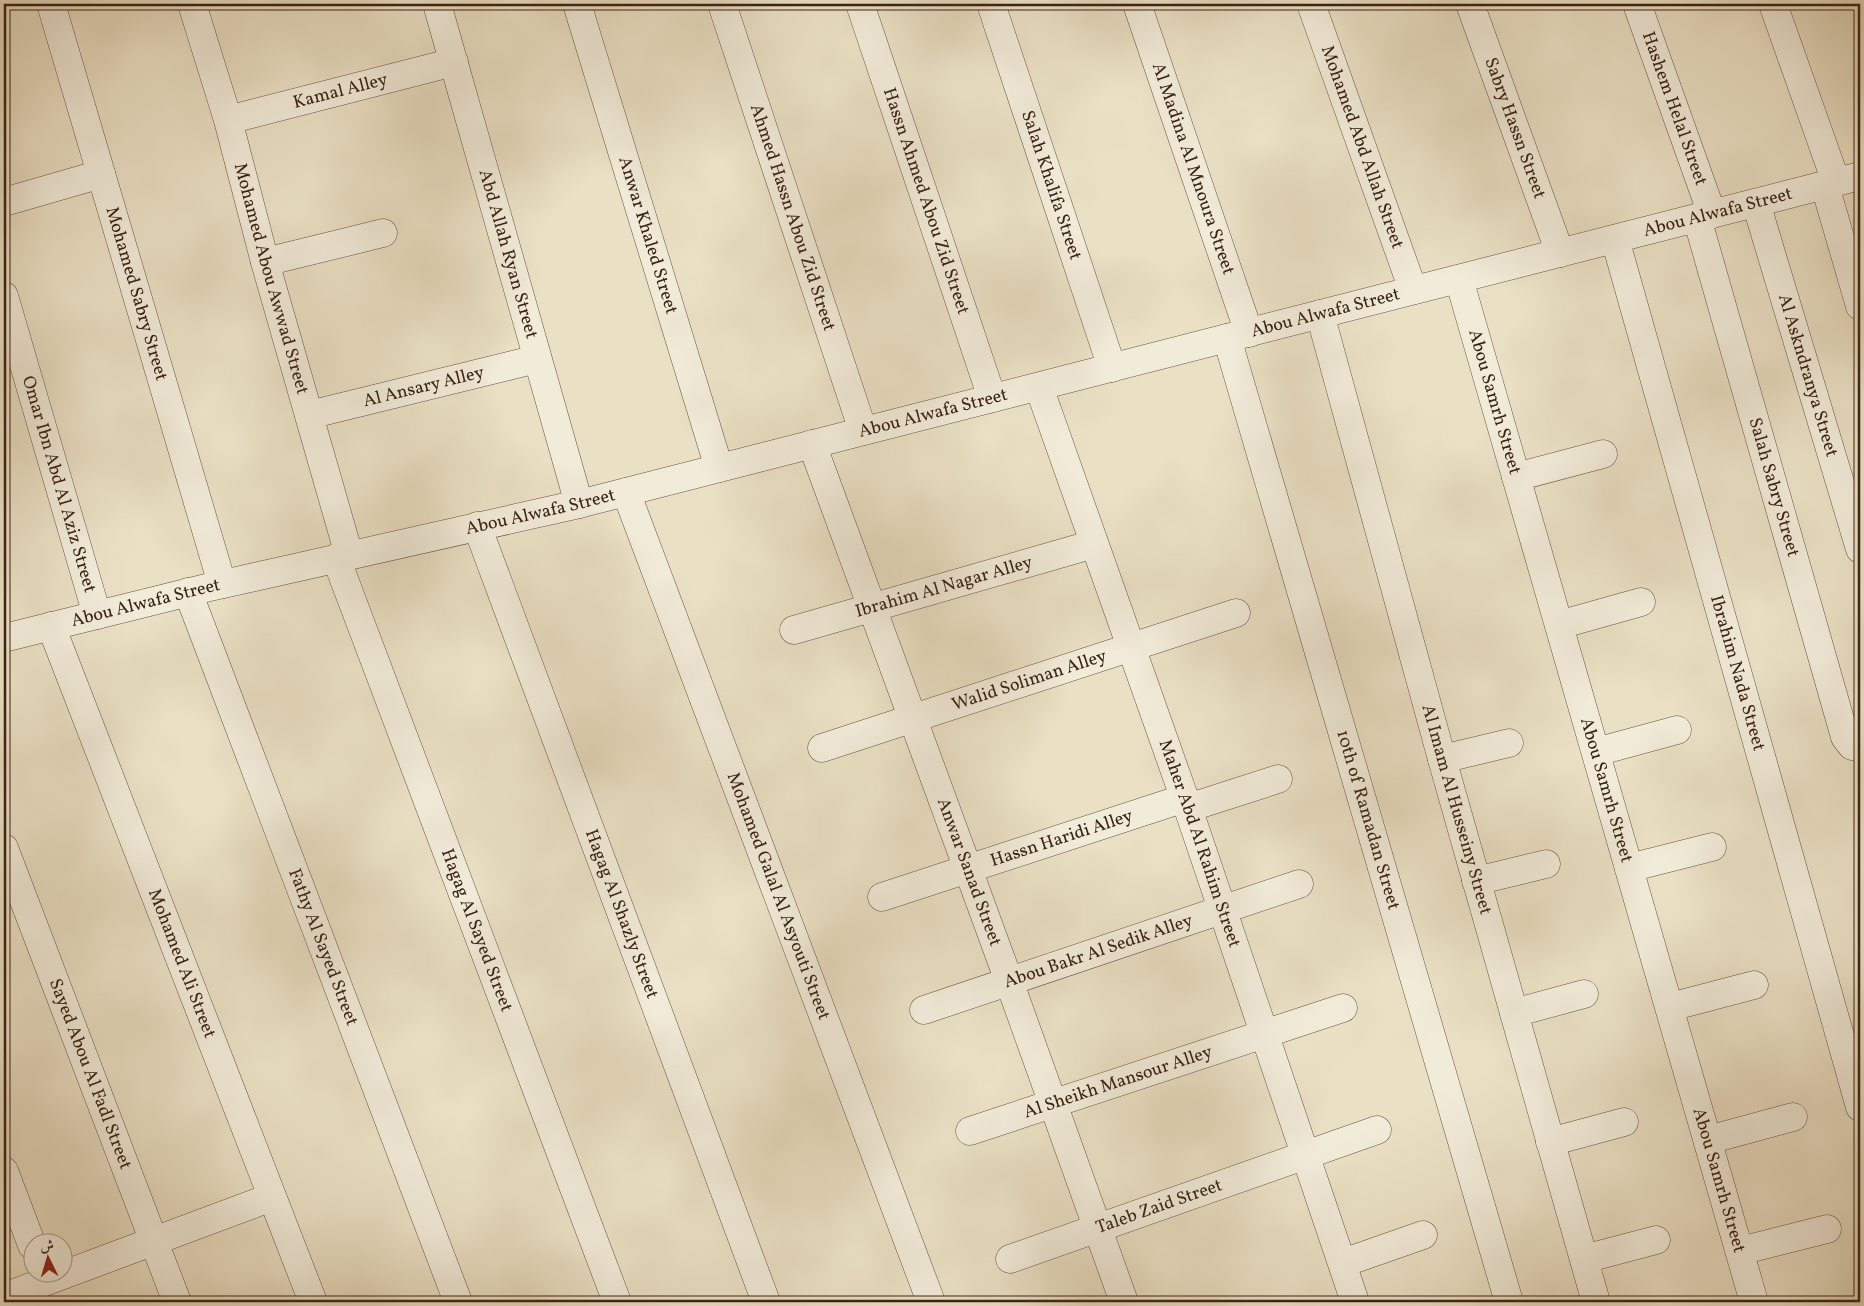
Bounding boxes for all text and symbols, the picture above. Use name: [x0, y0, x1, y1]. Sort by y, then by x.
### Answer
street label: Hashem Helal Street: [1635, 28, 1713, 189]
street label: Mohamed Abd Allah Street: [1314, 42, 1410, 252]
street label: Sabry Hassn Street: [1478, 54, 1552, 202]
street label: Al Madina Al Mnoura Street: [1145, 59, 1241, 278]
street label: Kamal Alley: [290, 67, 391, 115]
street label: Hassn Ahmed Abou Zid Street: [876, 85, 976, 318]
street label: Ahmed Hassn Abou Zid Street: [743, 101, 842, 334]
street label: Salah Khalifa Street: [1015, 107, 1088, 263]
street label: Anwar Khaled Street: [612, 154, 684, 317]
street label: Mohamed Abou Awwad Street: [227, 160, 315, 397]
street label: Abd Allah Ryan Street: [472, 167, 544, 342]
street label: Abou Alwafa Street: [1641, 181, 1795, 243]
street label: Mohamed Sabry Street: [99, 204, 174, 384]
street label: Abou Alwafa Street: [1248, 282, 1403, 344]
street label: Al Askndranya Street: [1772, 291, 1844, 460]
street label: Abou Samrh Street: [1462, 327, 1527, 477]
street label: Al Ansary Alley: [361, 360, 487, 414]
street label: Omar Ibn Abd Al Aziz Street: [15, 373, 102, 596]
street label: Abou Alwafa Street: [856, 382, 1010, 444]
street label: Salah Sabry Street: [1742, 415, 1806, 560]
street label: Abou Alwafa Street: [463, 483, 618, 542]
street label: Ibrahim Al Nagar Alley: [852, 550, 1036, 624]
street label: Abou Alwafa Street: [69, 573, 223, 633]
street label: Ibrahim Nada Street: [1704, 592, 1771, 754]
street label: Walid Soliman Alley: [949, 643, 1110, 717]
street label: Al Imam Al Husseiny Street: [1415, 702, 1498, 918]
street label: Abou Samrh Street: [1574, 715, 1639, 866]
street label: 10th of Ramadan Street: [1330, 727, 1406, 913]
street label: Maher Abd Al Rahim Street: [1152, 736, 1247, 951]
street label: Mohamed Galal Al Asyouti Street: [720, 769, 836, 1024]
street label: Anwar Sanad Street: [930, 794, 1008, 950]
street label: Hassn Haridi Alley: [987, 803, 1136, 873]
street label: Hagag Al Shazly Street: [578, 826, 664, 1002]
street label: Hagag Al Sayed Street: [434, 845, 519, 1016]
street label: Fathy Al Sayed Street: [282, 865, 364, 1029]
street label: Mohamed Ali Street: [142, 885, 222, 1042]
street label: Abou Bakr Al Sedik Alley: [1001, 908, 1196, 995]
street label: Sayed Abou Al Fadl Street: [42, 975, 138, 1173]
street label: Al Sheikh Mansour Alley: [1021, 1039, 1216, 1125]
street label: Abou Samrh Street: [1686, 1105, 1752, 1256]
street label: Taleb Zaid Street: [1092, 1173, 1226, 1240]
north arrow: [22, 1234, 72, 1284]
text: ش: [39, 1236, 55, 1257]

